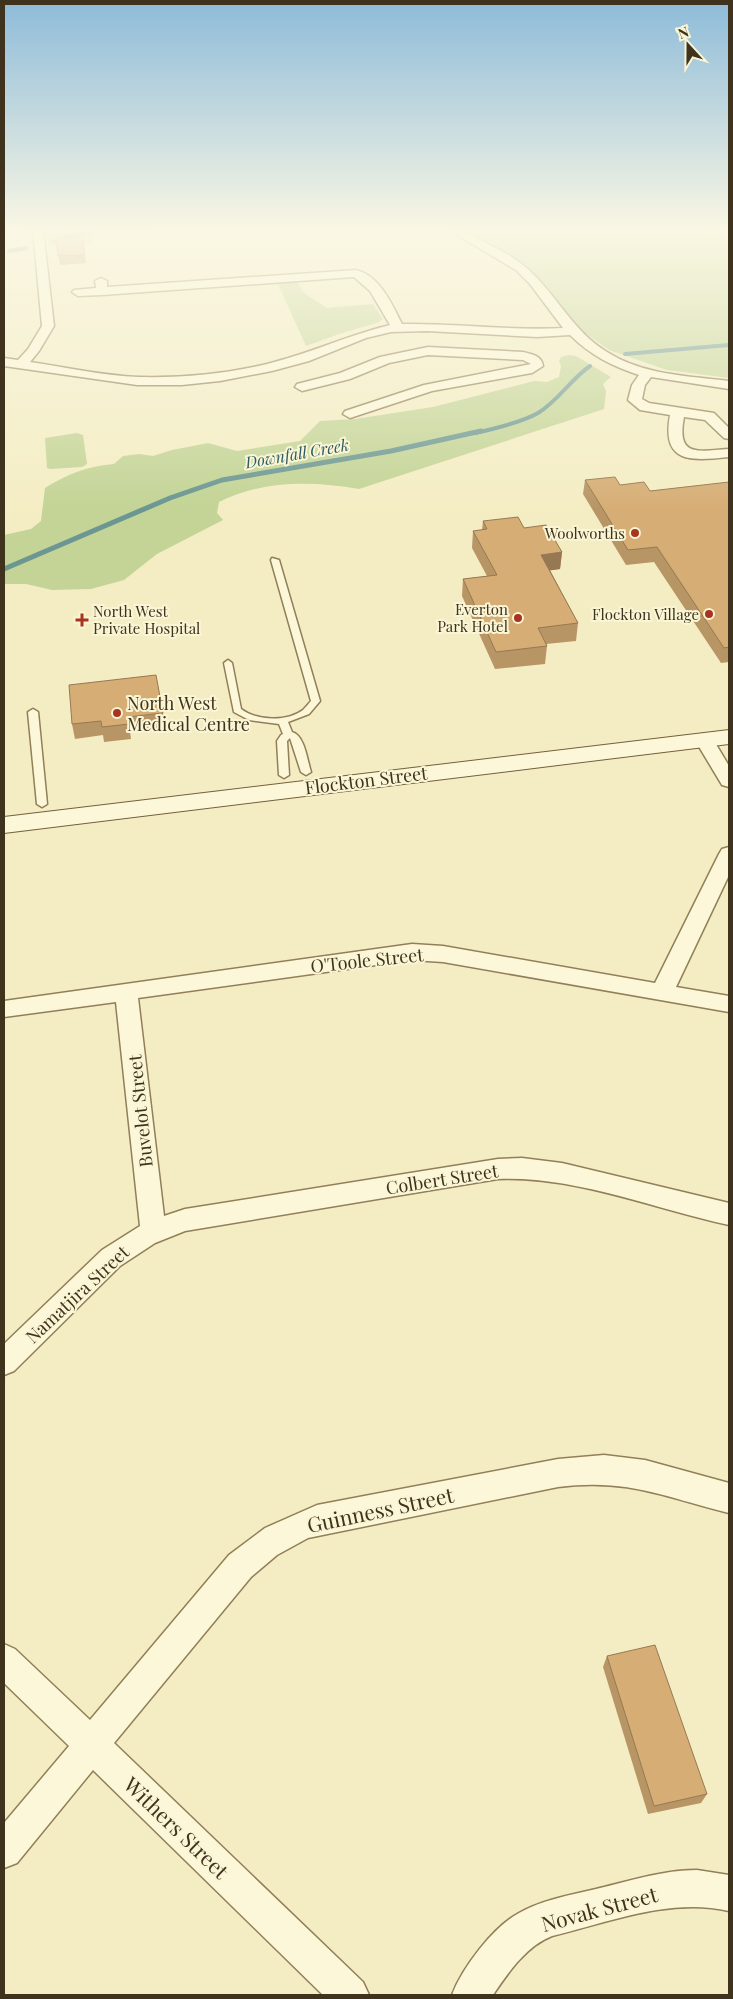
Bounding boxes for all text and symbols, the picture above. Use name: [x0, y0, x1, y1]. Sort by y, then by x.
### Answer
north arrow: [663, 20, 713, 70]
text: N: [675, 22, 691, 43]
water label: Downfall Creek: [243, 434, 350, 473]
place label: Woolworths: [544, 523, 625, 543]
marker: Woolworths: [629, 527, 641, 539]
place label: Everton Park Hotel: [437, 599, 508, 636]
place label: North West Private Hospital: [93, 601, 200, 638]
place label: Flockton Village: [592, 604, 699, 624]
marker: Flockton Village: [703, 608, 715, 620]
marker: Everton Park Hotel: [512, 612, 524, 624]
marker: North West Private Hospital: [75, 613, 89, 627]
place label: North West Medical Centre: [127, 691, 250, 736]
marker: North West Medical Centre: [111, 707, 123, 719]
street label: Flockton Street: [303, 760, 429, 799]
street label: O'Toole Street: [309, 942, 425, 978]
street label: Buvelot Street: [122, 1053, 158, 1169]
street label: Colbert Street: [384, 1158, 500, 1200]
street label: Namatjira Street: [20, 1239, 134, 1348]
street label: Guinness Street: [304, 1480, 456, 1538]
street label: Withers Street: [118, 1769, 236, 1884]
street label: Novak Street: [538, 1879, 661, 1937]

